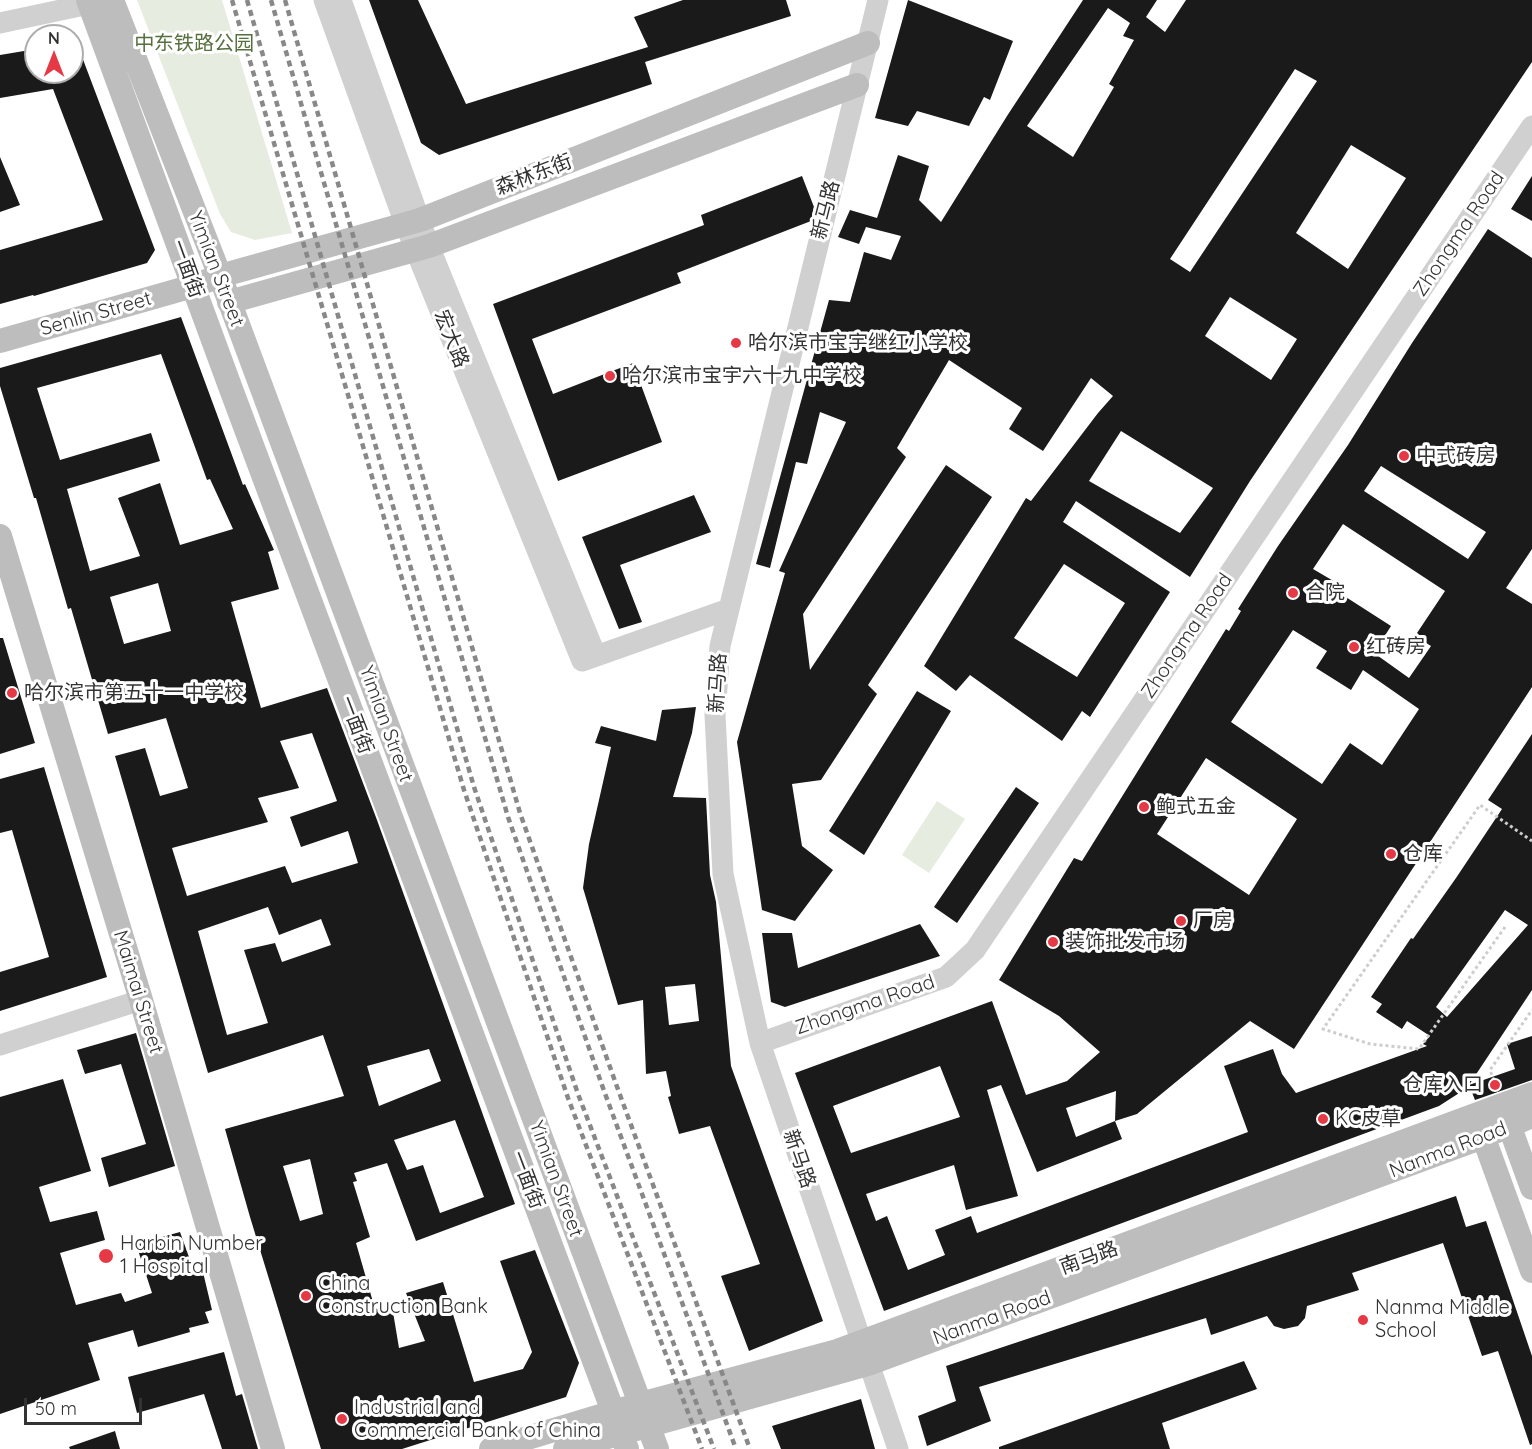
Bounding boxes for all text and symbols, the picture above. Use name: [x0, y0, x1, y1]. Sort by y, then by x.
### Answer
north arrow: [24, 24, 84, 84]
text: N: [48, 28, 60, 48]
park label: 中东铁路公园: [134, 32, 254, 56]
street label: 森林东街: [492, 149, 576, 201]
street label: Zhongma Road: [1408, 167, 1510, 301]
street label: 新马路: [807, 178, 845, 242]
street label: Yimian Street: [183, 208, 249, 330]
street label: 一面街: [165, 237, 209, 301]
street label: Senlin Street: [38, 287, 154, 341]
street label: 宏大路: [429, 307, 473, 371]
place label: 哈尔滨市宝宇继红小学校: [748, 331, 968, 355]
marker: 哈尔滨市宝宇继红小学校: [729, 336, 743, 350]
place label: 哈尔滨市宝宇六十九中学校: [622, 364, 862, 388]
marker: 哈尔滨市宝宇六十九中学校: [603, 369, 617, 383]
place label: 中式砖房: [1416, 444, 1496, 468]
marker: 中式砖房: [1397, 449, 1411, 463]
street label: Zhongma Road: [1136, 569, 1238, 703]
place label: 合院: [1305, 581, 1345, 605]
marker: 合院: [1286, 586, 1300, 600]
place label: 红砖房: [1366, 635, 1426, 659]
marker: 红砖房: [1347, 640, 1361, 654]
street label: 新马路: [704, 652, 732, 714]
street label: Yimian Street: [354, 663, 418, 785]
place label: 哈尔滨市第五十一中学校: [24, 681, 244, 705]
marker: 哈尔滨市第五十一中学校: [5, 686, 19, 700]
street label: 一面街: [334, 693, 378, 757]
place label: 鲍式五金: [1156, 795, 1236, 819]
marker: 鲍式五金: [1137, 800, 1151, 814]
place label: 仓库: [1403, 842, 1443, 866]
marker: 仓库: [1384, 847, 1398, 861]
place label: 厂房: [1193, 909, 1233, 933]
marker: 厂房: [1174, 914, 1188, 928]
street label: Maimai Street: [108, 927, 168, 1057]
place label: 装饰批发市场: [1065, 930, 1185, 954]
marker: 装饰批发市场: [1046, 935, 1060, 949]
street label: Zhongma Road: [792, 970, 938, 1040]
place label: 仓库入口: [1403, 1073, 1483, 1097]
marker: 仓库入口: [1488, 1078, 1502, 1092]
place label: KC皮草: [1335, 1107, 1401, 1131]
marker: KC皮草: [1316, 1112, 1330, 1126]
street label: Nanma Road: [1386, 1117, 1510, 1183]
street label: Yimian Street: [524, 1118, 588, 1240]
street label: 新马路: [778, 1127, 820, 1191]
street label: 一面街: [505, 1148, 549, 1212]
place label: Harbin Number 1 Hospital: [120, 1232, 263, 1279]
street label: 南马路: [1057, 1236, 1121, 1280]
marker: Harbin Number 1 Hospital: [97, 1247, 115, 1265]
place label: China Construction Bank: [318, 1272, 488, 1319]
street label: Nanma Road: [930, 1286, 1054, 1350]
marker: China Construction Bank: [299, 1289, 313, 1303]
place label: Nanma Middle School: [1375, 1296, 1510, 1343]
marker: Nanma Middle School: [1356, 1313, 1370, 1327]
scale bar: [27, 1386, 146, 1424]
place label: Industrial and Commercial Bank of China: [354, 1396, 601, 1443]
text: 50 m: [35, 1397, 77, 1420]
marker: Industrial and Commercial Bank of China: [335, 1412, 349, 1426]

